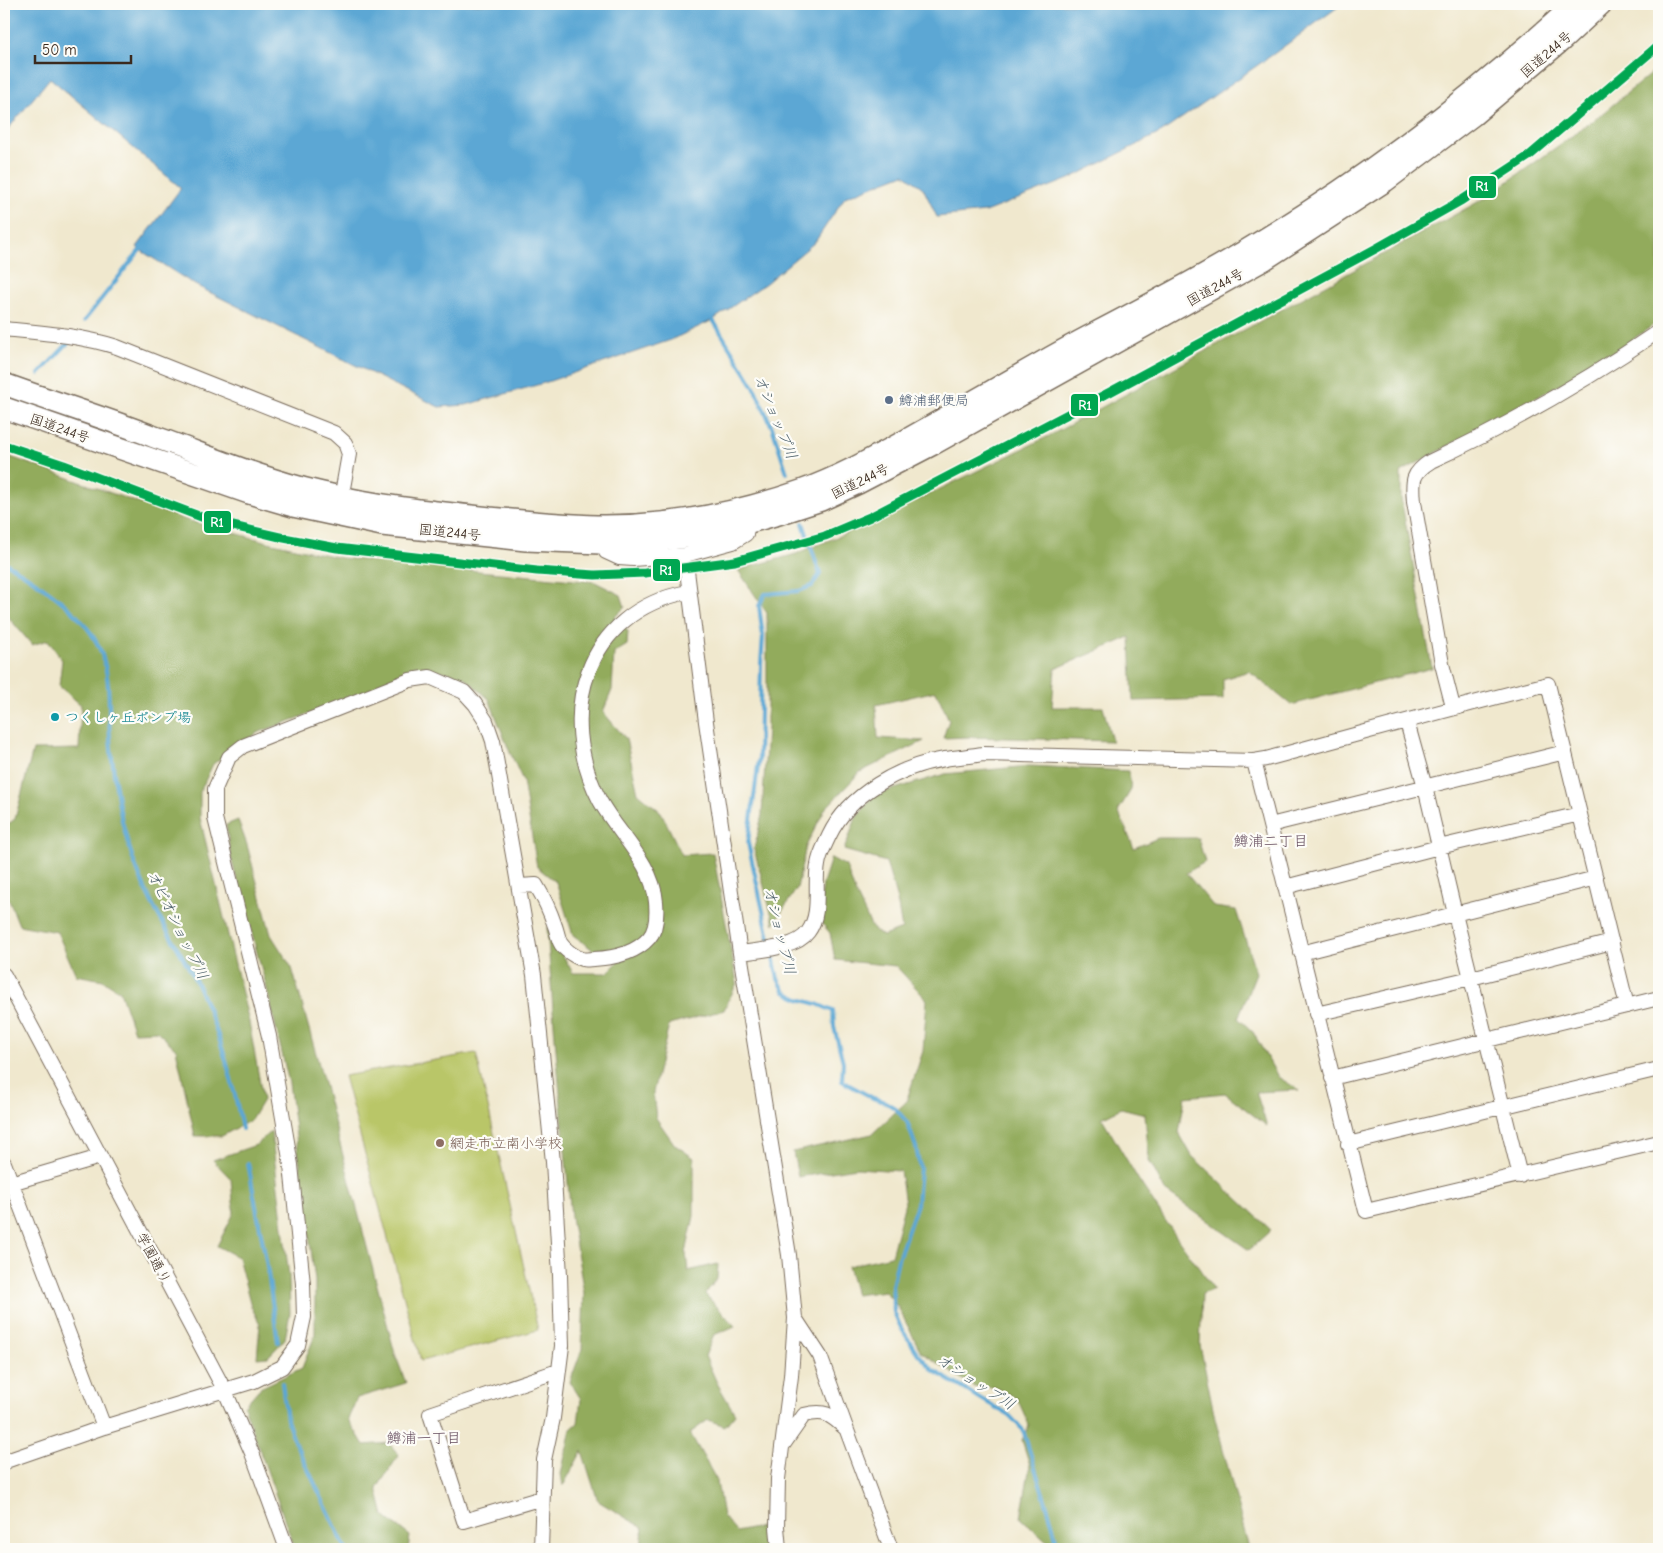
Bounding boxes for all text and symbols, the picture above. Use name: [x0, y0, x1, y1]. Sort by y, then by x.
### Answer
street label: 国道244号: [1517, 27, 1576, 81]
scale bar: [35, 32, 131, 64]
text: 50 m: [42, 41, 77, 59]
line badge: R1: [1468, 175, 1497, 199]
text: R1: [1475, 178, 1489, 195]
street label: 国道244号: [1184, 265, 1247, 310]
water label: オショップ川: [751, 372, 801, 462]
place label: 鱒浦郵便局: [899, 392, 969, 409]
line badge: R1: [1070, 393, 1099, 417]
marker: 鱒浦郵便局: [883, 394, 895, 406]
text: R1: [1078, 397, 1092, 414]
street label: 国道244号: [27, 410, 92, 447]
street label: 国道244号: [828, 460, 892, 503]
line badge: R1: [203, 510, 232, 534]
text: R1: [210, 514, 224, 531]
street label: 国道244号: [418, 521, 482, 544]
line badge: R1: [652, 558, 681, 582]
text: R1: [659, 562, 673, 579]
place label: つくしヶ丘ポンプ場: [65, 709, 191, 726]
marker: つくしヶ丘ポンプ場: [49, 711, 61, 723]
district label: 鱒浦二丁目: [1233, 832, 1309, 850]
water label: オビオショップ川: [144, 867, 212, 983]
water label: オショップ川: [760, 885, 800, 977]
place label: 網走市立南小学校: [450, 1135, 562, 1152]
marker: 網走市立南小学校: [434, 1137, 446, 1149]
street label: 学園通り: [133, 1230, 174, 1287]
water label: オショップ川: [934, 1350, 1018, 1414]
district label: 鱒浦一丁目: [386, 1429, 462, 1447]

